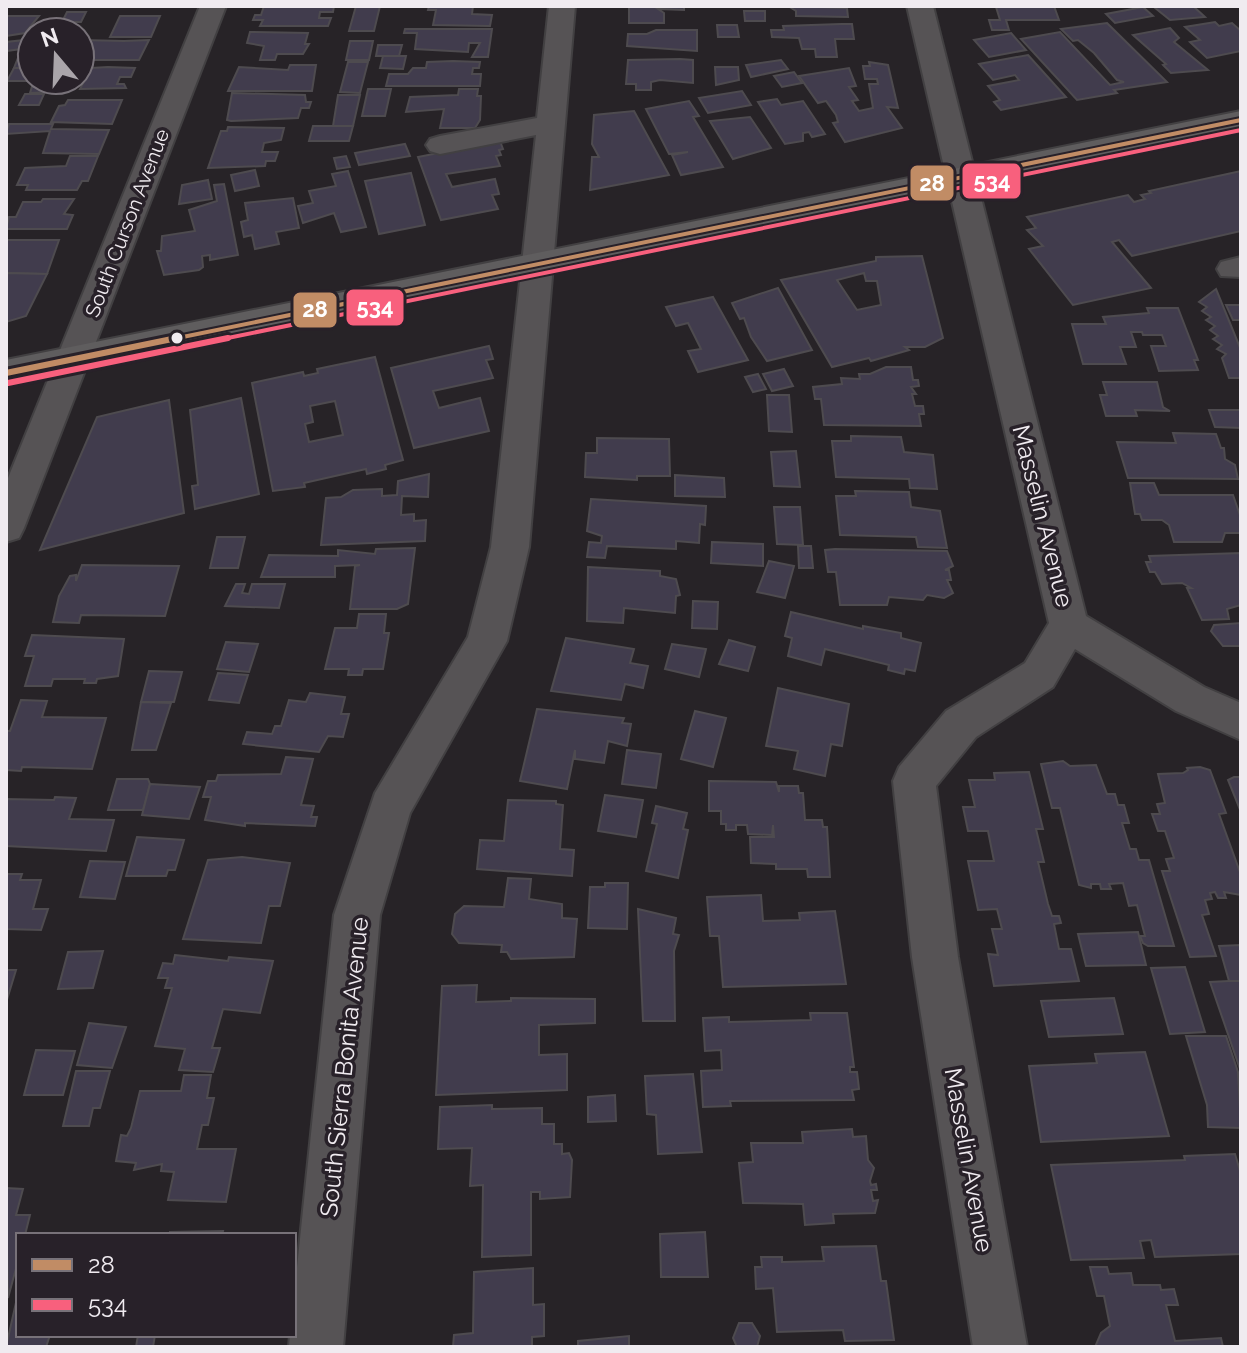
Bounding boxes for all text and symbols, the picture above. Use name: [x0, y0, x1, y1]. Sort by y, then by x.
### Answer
north arrow: [16, 16, 96, 96]
text: N: [37, 22, 62, 52]
street label: South Curson Avenue: [80, 125, 174, 321]
line badge: 534: [961, 162, 1022, 200]
line badge: 28: [909, 164, 955, 202]
text: 534: [973, 168, 1011, 194]
text: 28: [919, 170, 945, 196]
line badge: 534: [345, 288, 405, 327]
line badge: 28: [292, 291, 338, 329]
text: 534: [356, 294, 394, 320]
text: 28: [302, 296, 328, 322]
unlabelled marker: [169, 330, 185, 346]
street label: Masselin Avenue: [1006, 422, 1080, 610]
street label: South Sierra Bonita Avenue: [314, 916, 374, 1218]
street label: Masselin Avenue: [939, 1066, 999, 1254]
legend: [16, 1233, 296, 1337]
text: 28: [88, 1250, 115, 1279]
text: 534: [88, 1290, 127, 1319]

